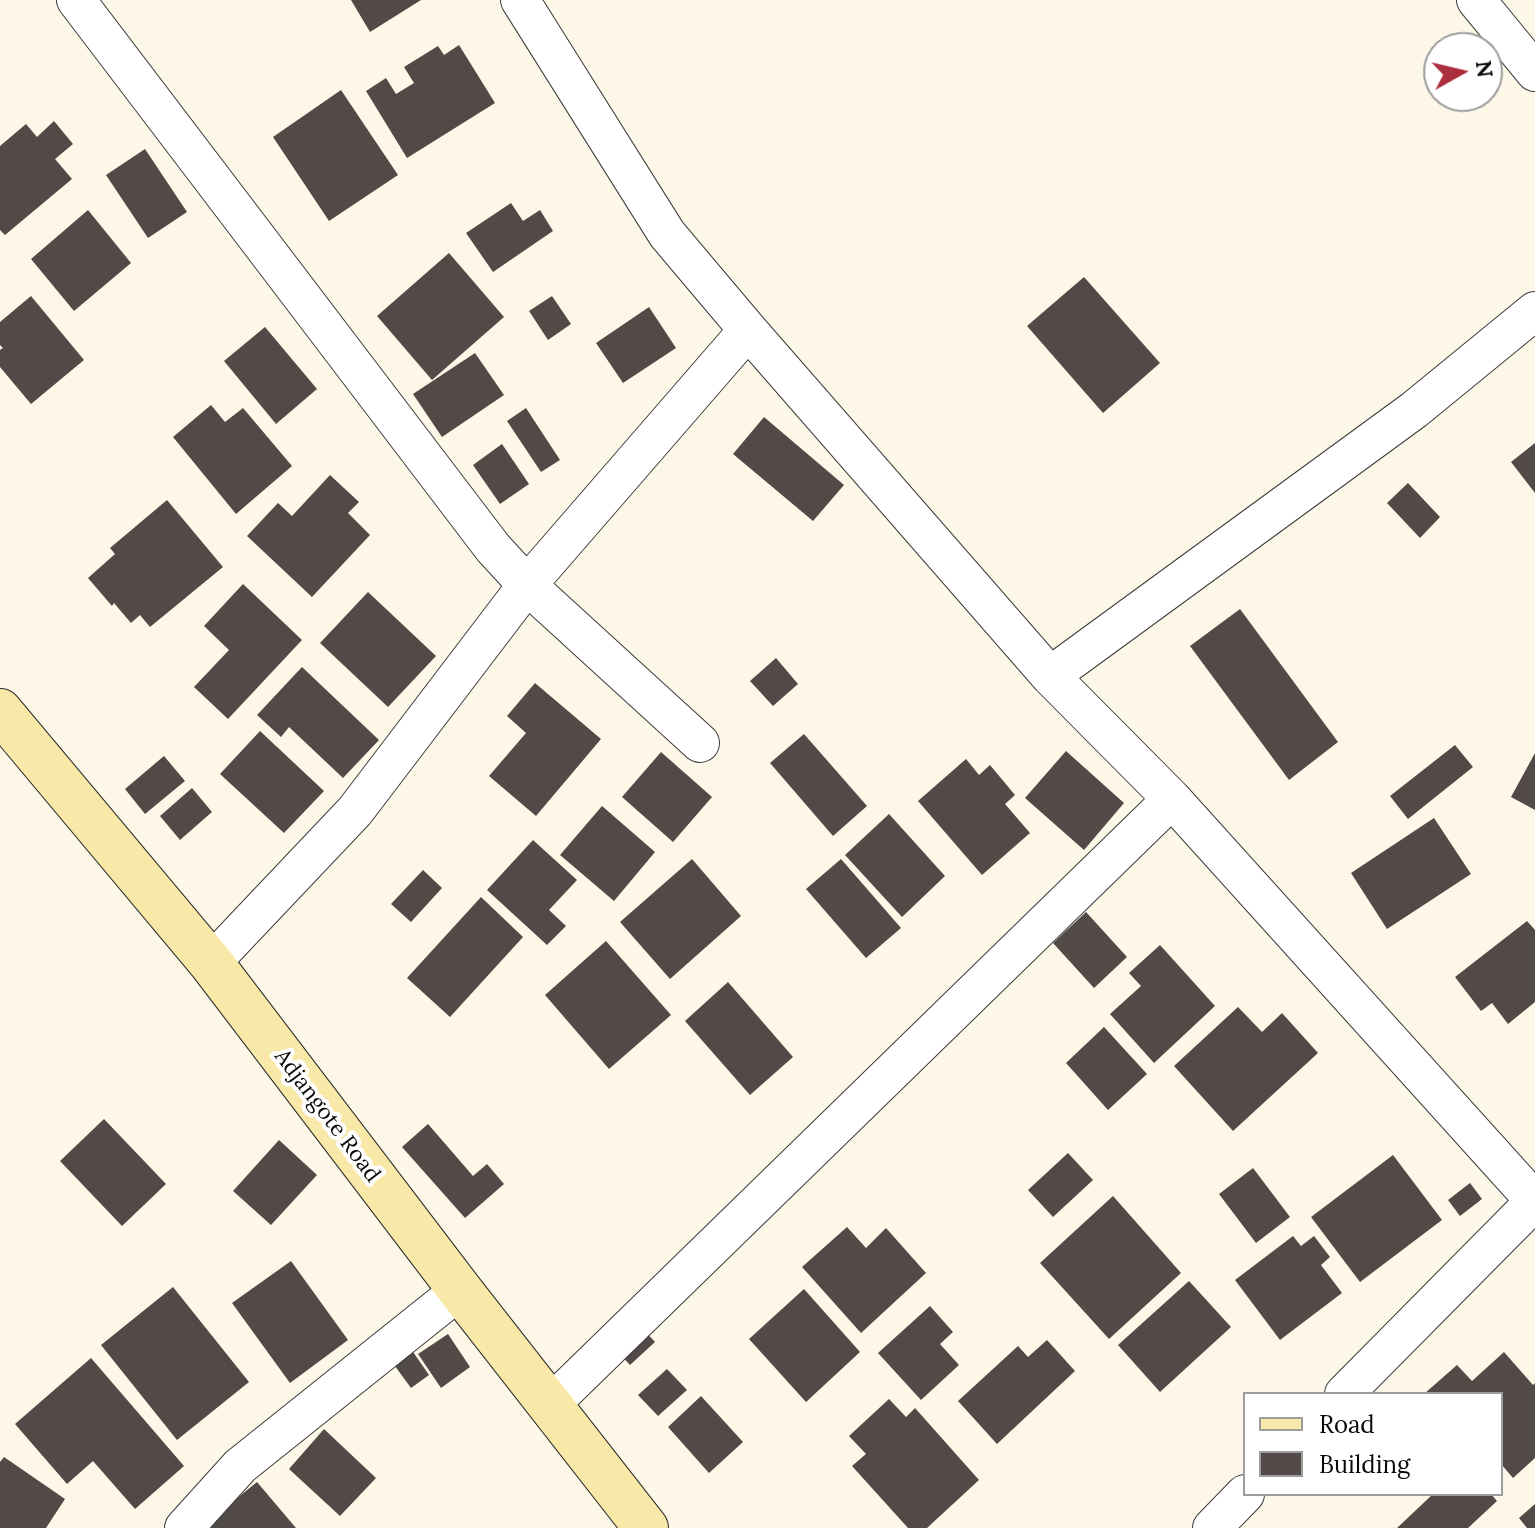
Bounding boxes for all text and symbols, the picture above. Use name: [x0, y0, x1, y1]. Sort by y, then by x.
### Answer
north arrow: [1423, 32, 1503, 112]
text: N: [1470, 59, 1500, 79]
street label: Adjangote Road: [268, 1044, 386, 1188]
legend: [1243, 1392, 1503, 1496]
text: Road: [1319, 1409, 1375, 1440]
text: Building: [1319, 1449, 1410, 1480]

